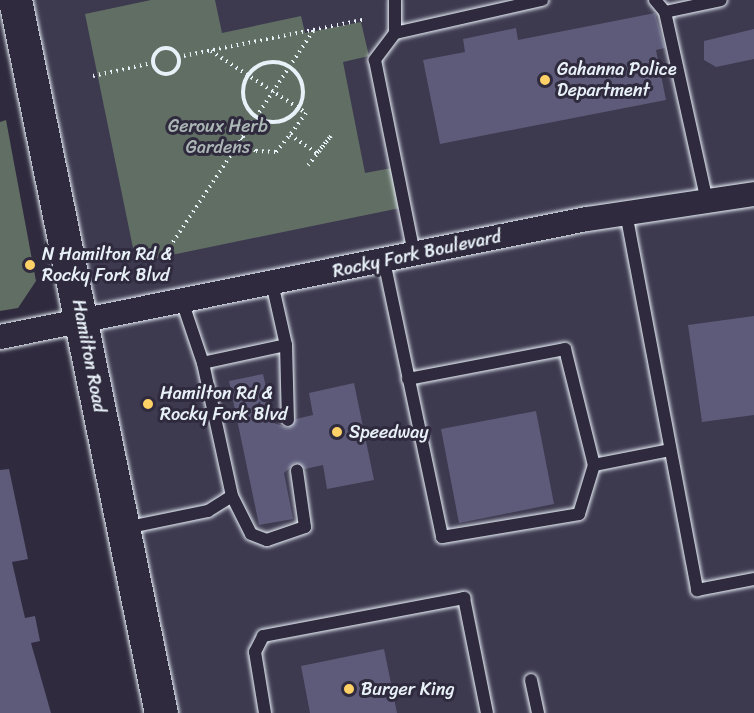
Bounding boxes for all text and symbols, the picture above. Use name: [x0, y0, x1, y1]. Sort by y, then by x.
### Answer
place label: Gahanna Police Department: [557, 59, 677, 101]
marker: Gahanna Police Department: [538, 73, 552, 87]
park label: Geroux Herb Gardens: [168, 116, 268, 158]
street label: Rocky Fork Boulevard: [331, 226, 503, 282]
place label: N Hamilton Rd & Rocky Fork Blvd: [42, 244, 172, 286]
marker: N Hamilton Rd & Rocky Fork Blvd: [23, 258, 37, 272]
street label: Hamilton Road: [67, 298, 111, 414]
place label: Hamilton Rd & Rocky Fork Blvd: [160, 383, 287, 426]
marker: Hamilton Rd & Rocky Fork Blvd: [141, 397, 155, 411]
place label: Speedway: [349, 421, 429, 443]
marker: Speedway: [330, 425, 344, 439]
place label: Burger King: [361, 678, 454, 700]
marker: Burger King: [342, 682, 356, 696]

